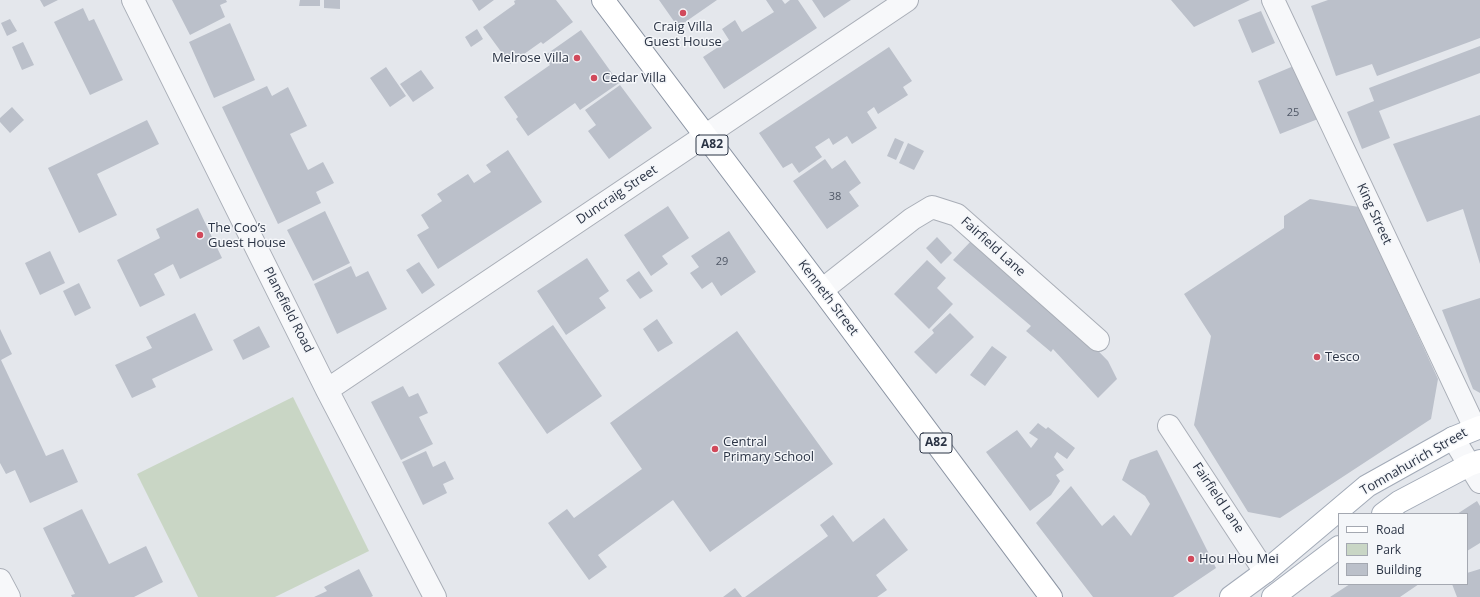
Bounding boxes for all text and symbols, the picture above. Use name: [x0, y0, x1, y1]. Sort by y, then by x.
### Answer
marker: Craig Villa Guest House: [678, 8, 688, 18]
place label: Craig Villa Guest House: [644, 19, 722, 50]
place label: Melrose Villa: [492, 50, 569, 66]
marker: Melrose Villa: [572, 53, 582, 63]
place label: Cedar Villa: [602, 70, 666, 86]
marker: Cedar Villa: [589, 73, 599, 83]
house number: 25: [1287, 106, 1299, 120]
road number: A82: [696, 135, 728, 155]
street label: Duncraig Street: [574, 162, 660, 228]
street label: King Street: [1353, 181, 1395, 247]
house number: 38: [829, 190, 841, 204]
street label: Fairfield Lane: [958, 214, 1028, 280]
place label: The Coo’s Guest House: [208, 220, 286, 251]
marker: The Coo’s Guest House: [195, 230, 205, 240]
house number: 29: [716, 255, 728, 269]
street label: Kenneth Street: [794, 257, 862, 339]
street label: Planefield Road: [260, 264, 316, 356]
place label: Tesco: [1325, 349, 1360, 365]
marker: Tesco: [1312, 352, 1322, 362]
street label: Tomnahurich Street: [1358, 425, 1470, 499]
road number: A82: [920, 433, 952, 453]
place label: Central Primary School: [723, 434, 814, 465]
marker: Central Primary School: [710, 444, 720, 454]
street label: Fairfield Lane: [1189, 460, 1247, 536]
legend: [1338, 513, 1468, 585]
text: Road: [1376, 521, 1405, 538]
text: Park: [1376, 541, 1401, 558]
place label: Hou Hou Mei: [1199, 551, 1279, 567]
marker: Hou Hou Mei: [1186, 554, 1196, 564]
text: Building: [1376, 561, 1421, 578]

